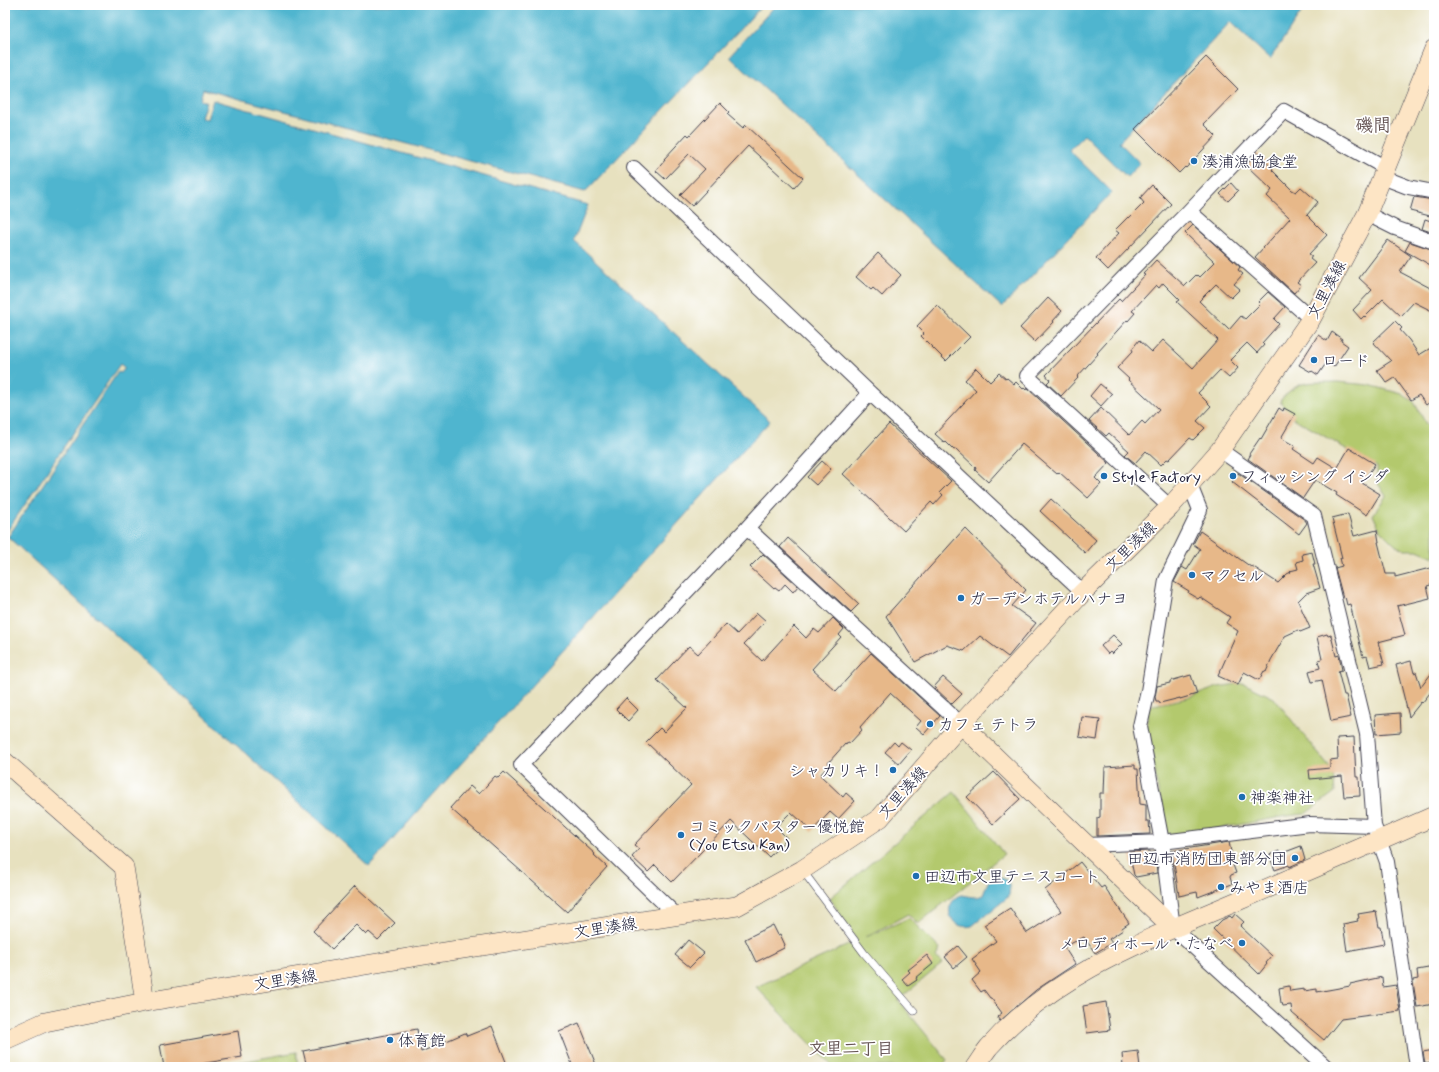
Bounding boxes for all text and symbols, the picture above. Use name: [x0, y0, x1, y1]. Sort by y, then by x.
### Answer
district label: 磯間: [1355, 114, 1391, 138]
place label: 湊浦漁協食堂: [1202, 152, 1298, 173]
marker: 湊浦漁協食堂: [1189, 156, 1199, 166]
street label: 文里湊線: [1303, 257, 1352, 323]
place label: ロード: [1322, 351, 1370, 372]
marker: ロード: [1309, 355, 1319, 365]
place label: Style Factory: [1112, 467, 1201, 488]
place label: フィッシング イシダ: [1241, 467, 1389, 488]
marker: Style Factory: [1099, 471, 1109, 481]
marker: フィッシング イシダ: [1228, 471, 1238, 481]
street label: 文里湊線: [1101, 517, 1161, 577]
place label: マクセル: [1200, 566, 1264, 587]
marker: マクセル: [1187, 570, 1197, 580]
place label: ガーデンホテルハナヨ: [969, 589, 1128, 610]
marker: ガーデンホテルハナヨ: [956, 593, 966, 603]
place label: カフェ テトラ: [938, 715, 1038, 736]
marker: カフェ テトラ: [925, 719, 935, 729]
place label: シャカリキ！: [789, 761, 885, 782]
street label: 文里湊線: [874, 762, 932, 824]
marker: シャカリキ！: [888, 765, 898, 775]
place label: 神楽神社: [1250, 788, 1314, 809]
marker: 神楽神社: [1237, 792, 1247, 802]
place label: コミックバスター優悦館 (You Etsu Kan): [689, 817, 865, 856]
marker: コミックバスター優悦館 (You Etsu Kan): [676, 830, 686, 840]
place label: 田辺市消防団東部分団: [1127, 849, 1287, 870]
marker: 田辺市消防団東部分団: [1290, 853, 1300, 863]
place label: 田辺市文里テニスコート: [924, 867, 1100, 888]
marker: 田辺市文里テニスコート: [911, 871, 921, 881]
place label: みやま酒店: [1229, 878, 1309, 899]
marker: みやま酒店: [1216, 882, 1226, 892]
street label: 文里湊線: [572, 913, 638, 944]
place label: メロディホール・たなべ: [1059, 934, 1234, 955]
marker: メロディホール・たなべ: [1237, 938, 1247, 948]
street label: 文里湊線: [252, 965, 318, 996]
place label: 体育館: [398, 1031, 446, 1052]
marker: 体育館: [385, 1035, 395, 1045]
district label: 文里二丁目: [809, 1038, 894, 1060]

